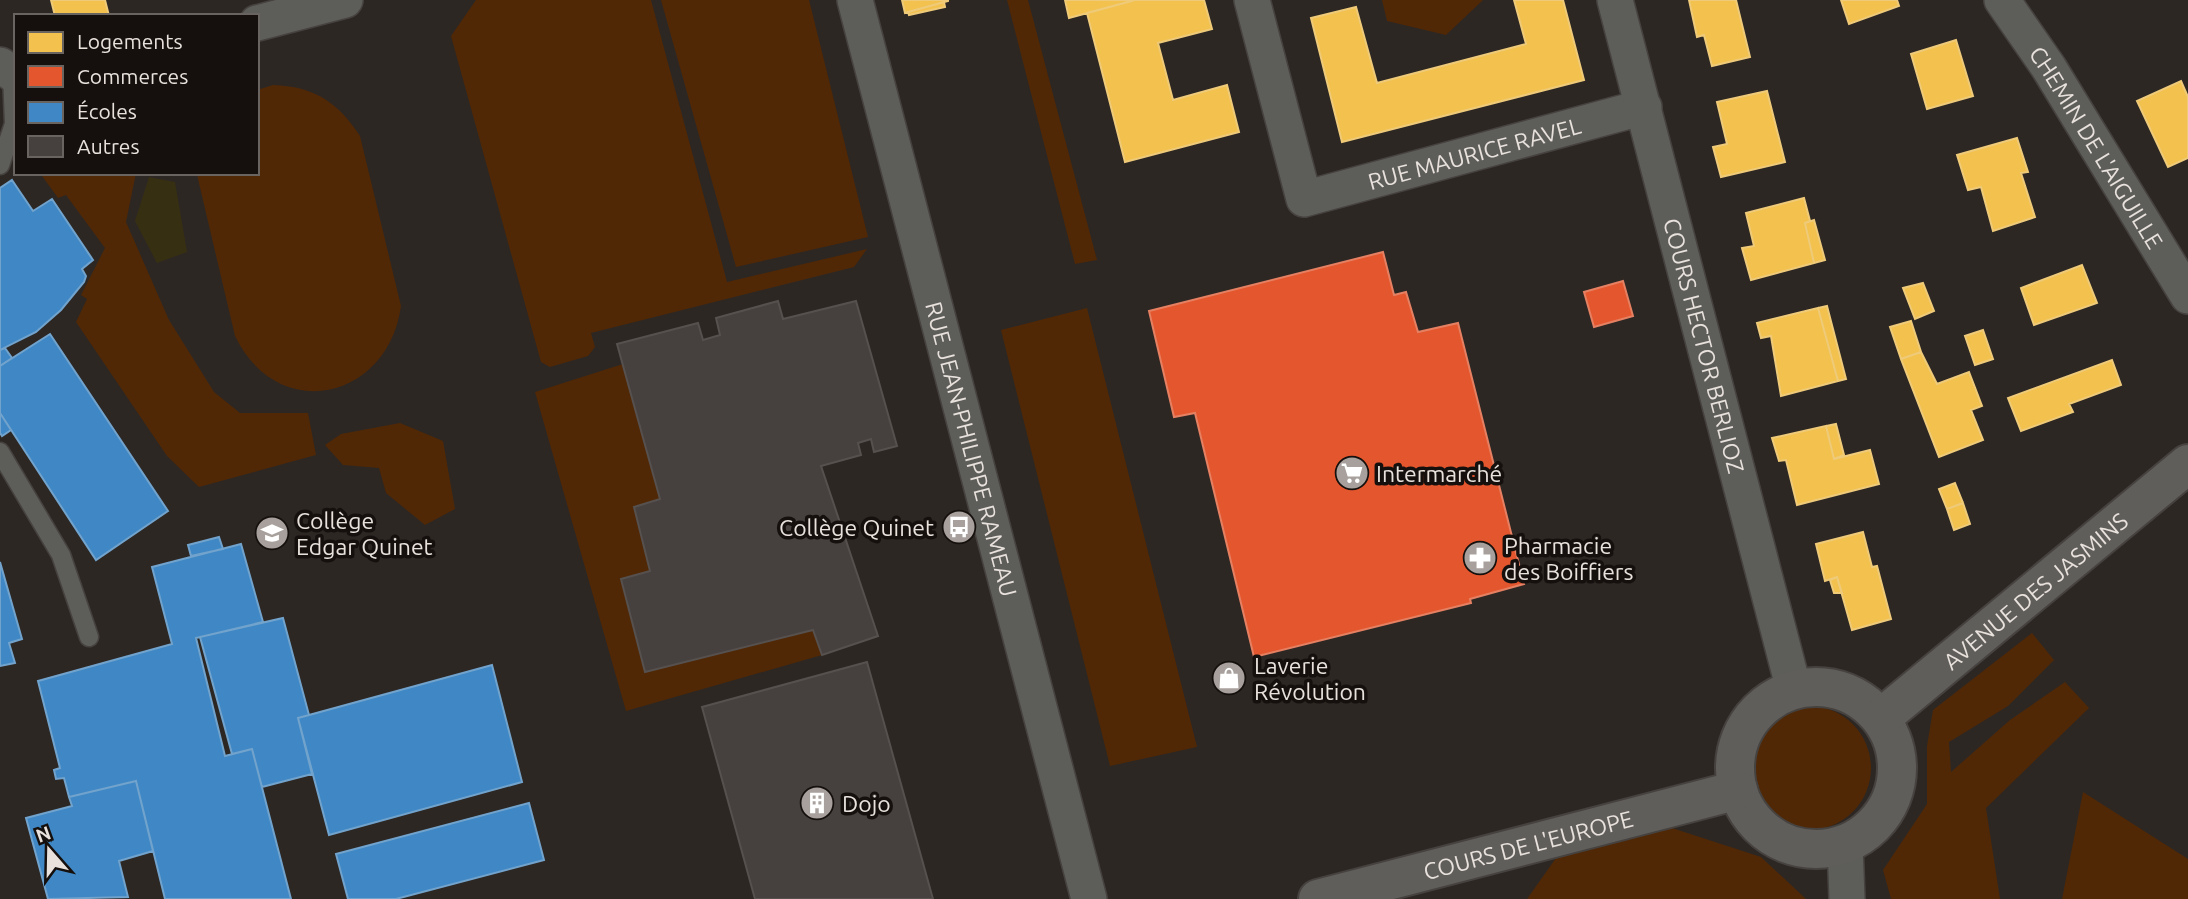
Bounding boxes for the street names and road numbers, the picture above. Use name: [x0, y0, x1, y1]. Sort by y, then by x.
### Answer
street label: CHEMIN DE L'AIGUILLE: [2025, 41, 2168, 253]
street label: RUE MAURICE RAVEL: [1365, 112, 1584, 194]
street label: COURS HECTOR BERLIOZ: [1660, 215, 1750, 476]
street label: RUE JEAN-PHILIPPE RAMEAU: [922, 299, 1022, 599]
street label: AVENUE DES JASMINS: [1938, 507, 2132, 674]
street label: COURS DE L'EUROPE: [1421, 805, 1635, 884]

